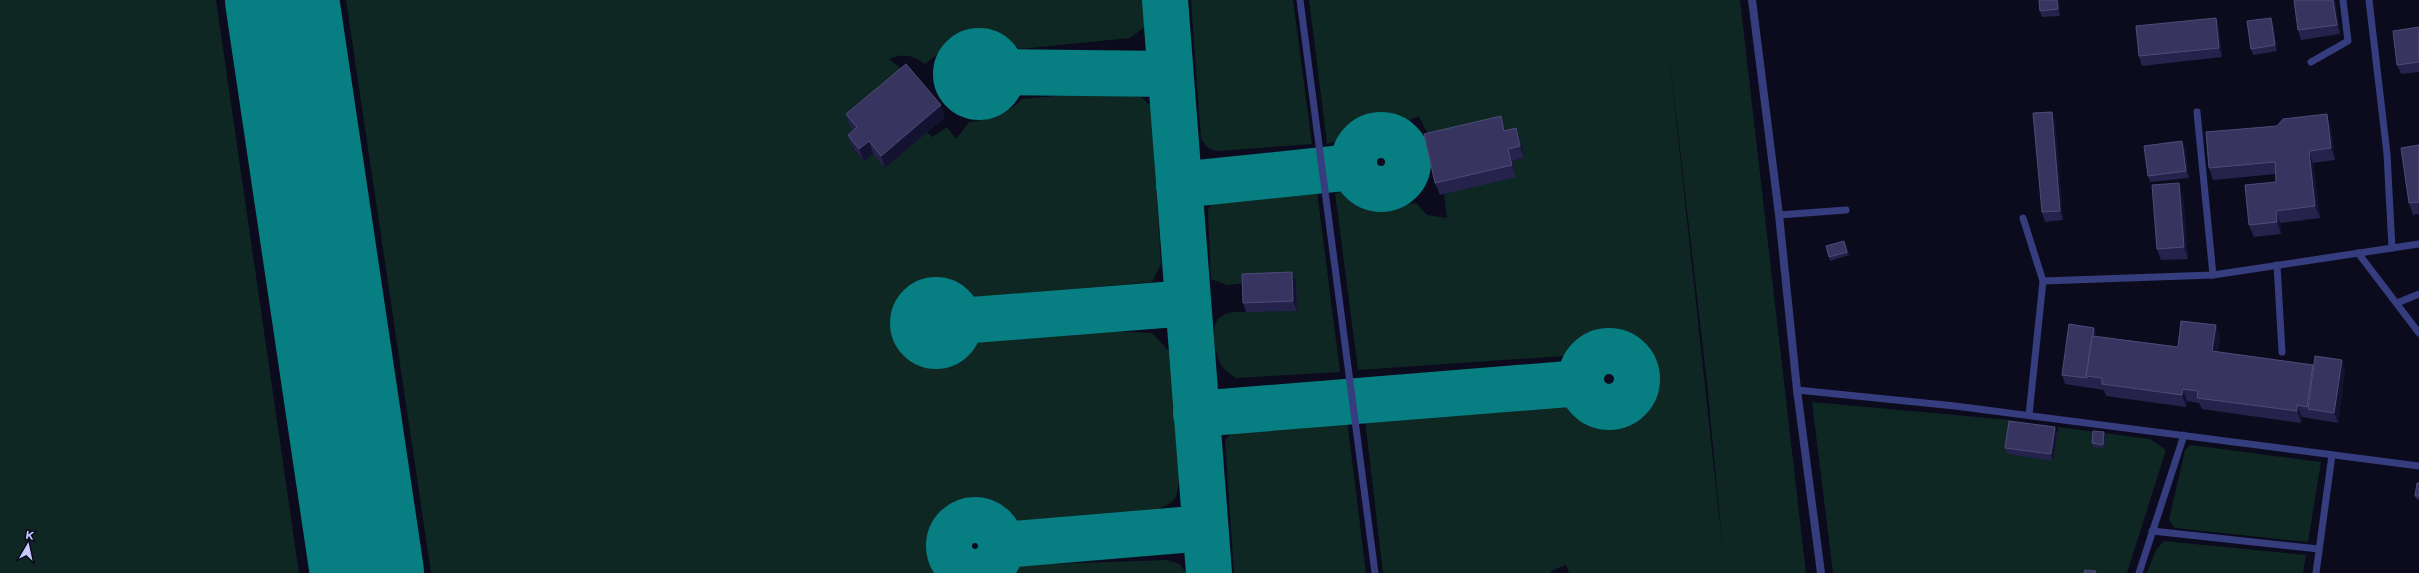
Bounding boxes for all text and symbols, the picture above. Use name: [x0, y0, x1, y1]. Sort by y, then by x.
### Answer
north arrow: [8, 525, 48, 565]
text: K: [24, 528, 36, 543]

